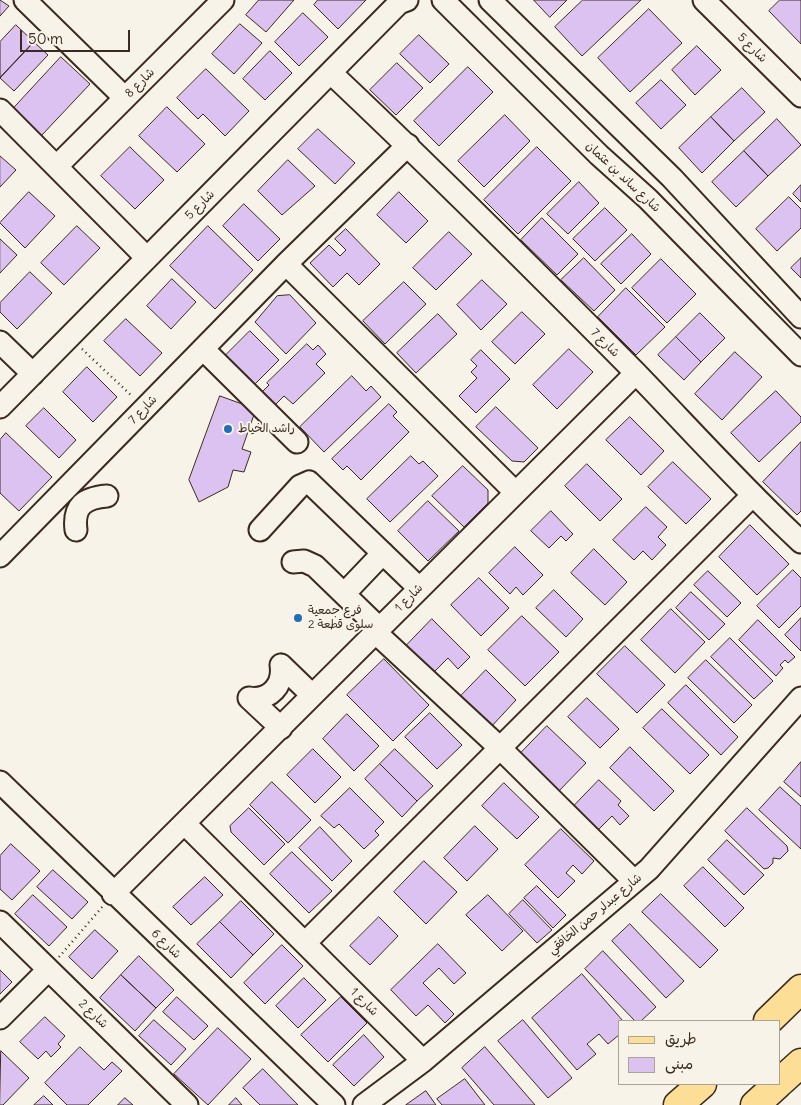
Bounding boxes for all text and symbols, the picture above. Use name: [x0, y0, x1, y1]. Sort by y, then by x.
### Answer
scale bar: [22, 20, 132, 52]
text: 50 m: [28, 29, 63, 48]
street label: شارع 5: [734, 30, 770, 66]
street label: شارع 8: [122, 65, 158, 101]
street label: شارع ساند بن عثمان: [583, 139, 663, 215]
street label: شارع 5: [182, 187, 218, 223]
street label: شارع 7: [588, 326, 622, 360]
street label: شارع 7: [126, 393, 160, 427]
place label: راشد الخياط: [238, 422, 295, 436]
marker: راشد الخياط: [222, 423, 234, 435]
street label: شارع 1: [392, 581, 426, 615]
place label: فرع جمعية سلوى قطعة 2: [308, 604, 374, 632]
marker: فرع جمعية سلوى قطعة 2: [292, 612, 304, 624]
street label: شارع عبدلر حمن الخافقي: [545, 871, 645, 957]
street label: شارع 6: [148, 926, 184, 962]
street label: شارع 1: [347, 985, 381, 1019]
street label: شارع 2: [75, 997, 111, 1031]
legend: [618, 1020, 781, 1085]
text: طريق: [665, 1029, 697, 1048]
text: مبنى: [665, 1054, 693, 1073]

